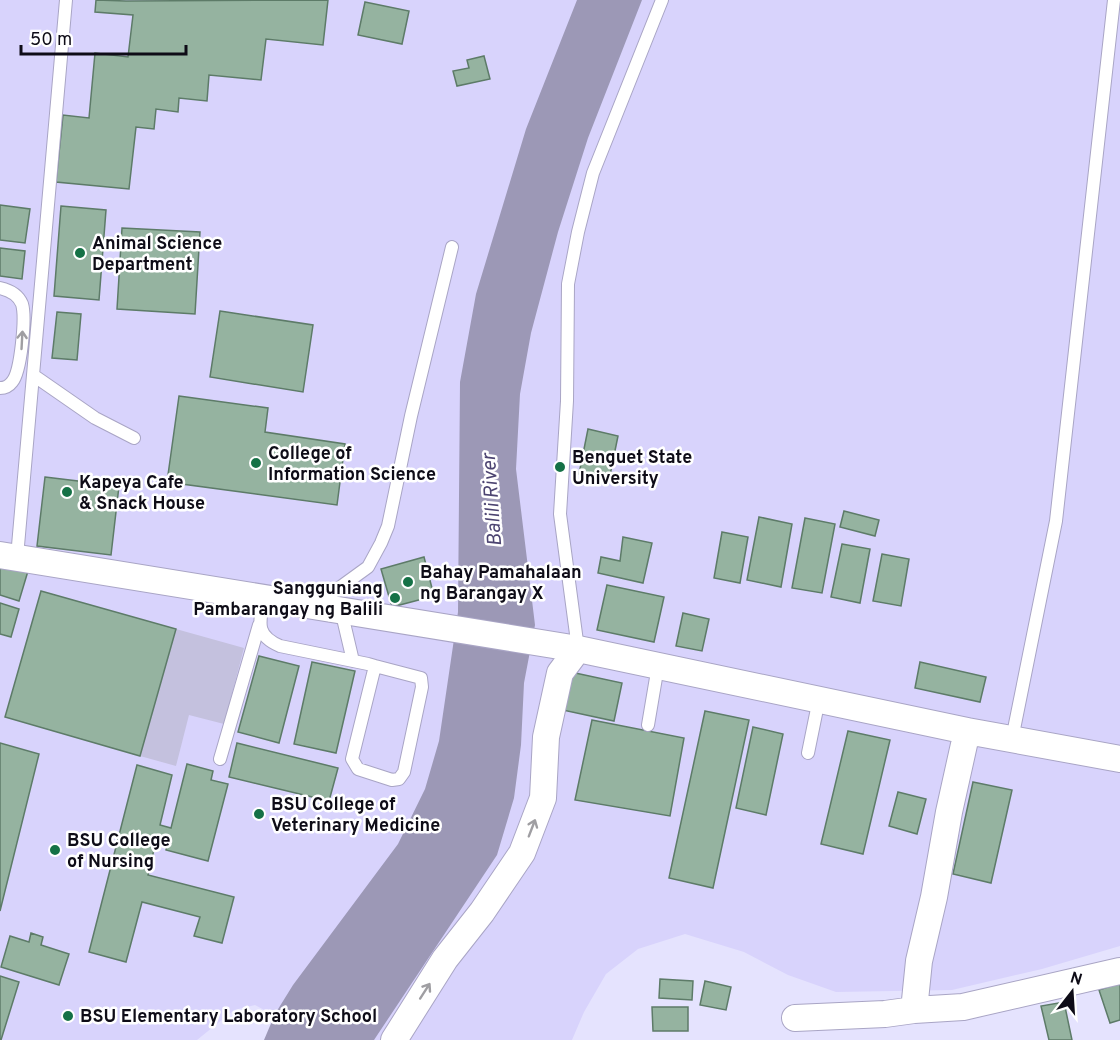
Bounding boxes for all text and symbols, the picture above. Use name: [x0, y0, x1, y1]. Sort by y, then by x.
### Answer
scale bar: [21, 18, 186, 56]
text: 50 m: [30, 29, 72, 52]
place label: Animal Science Department: [92, 233, 222, 277]
marker: Animal Science Department: [73, 246, 87, 260]
one-way arrow: [16, 330, 27, 350]
place label: College of Information Science: [268, 443, 436, 487]
place label: Benguet State University: [572, 447, 692, 491]
water label: Balili River: [477, 451, 509, 547]
marker: College of Information Science: [249, 456, 263, 470]
marker: Benguet State University: [553, 460, 567, 474]
place label: Kapeya Cafe & Snack House: [79, 472, 205, 516]
marker: Kapeya Cafe & Snack House: [60, 485, 74, 499]
place label: Bahay Pamahalaan ng Barangay X: [420, 562, 582, 606]
marker: Bahay Pamahalaan ng Barangay X: [401, 575, 415, 589]
place label: Sangguniang Pambarangay ng Balili: [193, 578, 383, 622]
marker: Sangguniang Pambarangay ng Balili: [388, 591, 402, 605]
place label: BSU College of Veterinary Medicine: [271, 794, 440, 838]
marker: BSU College of Veterinary Medicine: [252, 807, 266, 821]
one-way arrow: [527, 819, 538, 838]
place label: BSU College of Nursing: [67, 830, 171, 874]
marker: BSU College of Nursing: [48, 843, 62, 857]
north arrow: [1042, 962, 1102, 1022]
text: N: [1067, 968, 1084, 991]
one-way arrow: [420, 983, 432, 1000]
place label: BSU Elementary Laboratory School: [80, 1006, 377, 1029]
marker: BSU Elementary Laboratory School: [61, 1009, 75, 1023]

